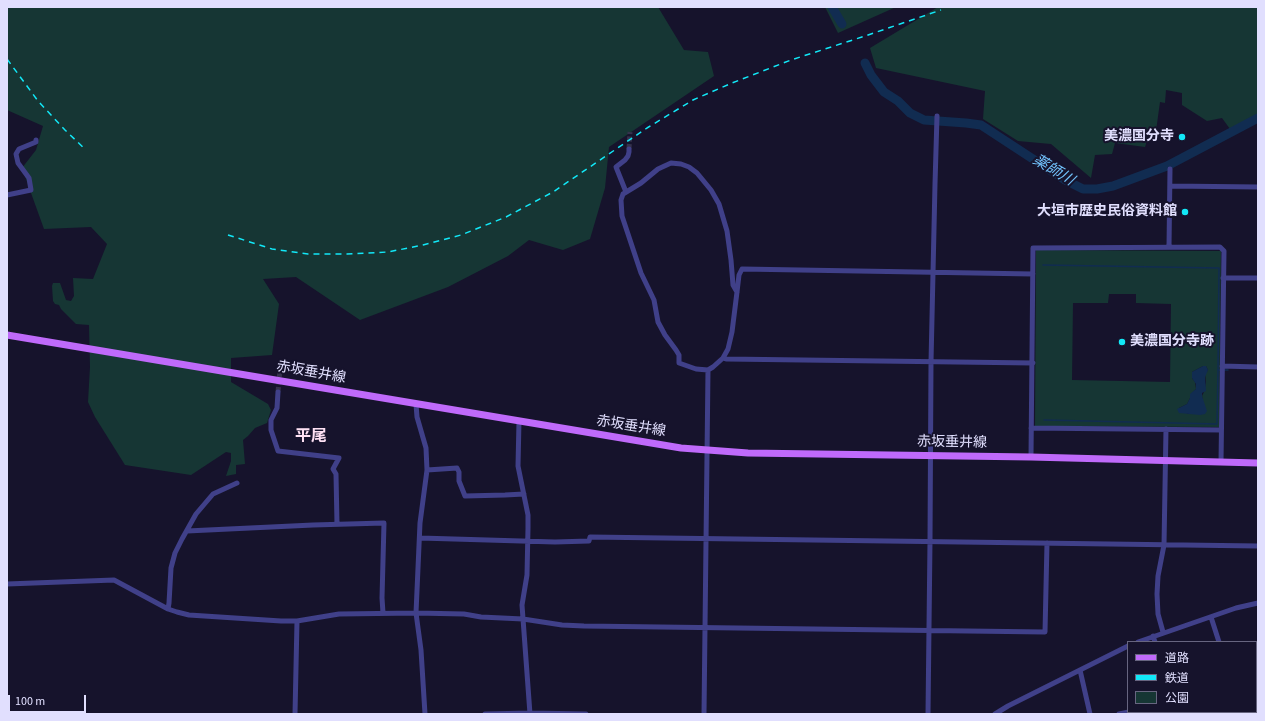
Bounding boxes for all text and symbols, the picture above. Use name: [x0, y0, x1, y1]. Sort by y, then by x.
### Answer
place label: 美濃国分寺: [1104, 129, 1174, 145]
marker: 美濃国分寺: [1177, 132, 1187, 142]
water label: 薬師川: [1029, 152, 1077, 190]
place label: 大垣市歴史民俗資料館: [1037, 204, 1177, 220]
marker: 大垣市歴史民俗資料館: [1180, 207, 1190, 217]
place label: 美濃国分寺跡: [1130, 334, 1214, 350]
marker: 美濃国分寺跡: [1117, 337, 1127, 347]
street label: 赤坂垂井線: [275, 359, 347, 387]
street label: 赤坂垂井線: [595, 413, 667, 441]
district label: 平尾: [295, 427, 327, 447]
street label: 赤坂垂井線: [917, 434, 987, 452]
legend: [1127, 641, 1257, 713]
text: 道路: [1165, 650, 1189, 667]
text: 鉄道: [1165, 670, 1189, 687]
scale bar: [10, 687, 88, 713]
text: 公園: [1165, 690, 1189, 707]
text: 100 m: [15, 693, 45, 710]

